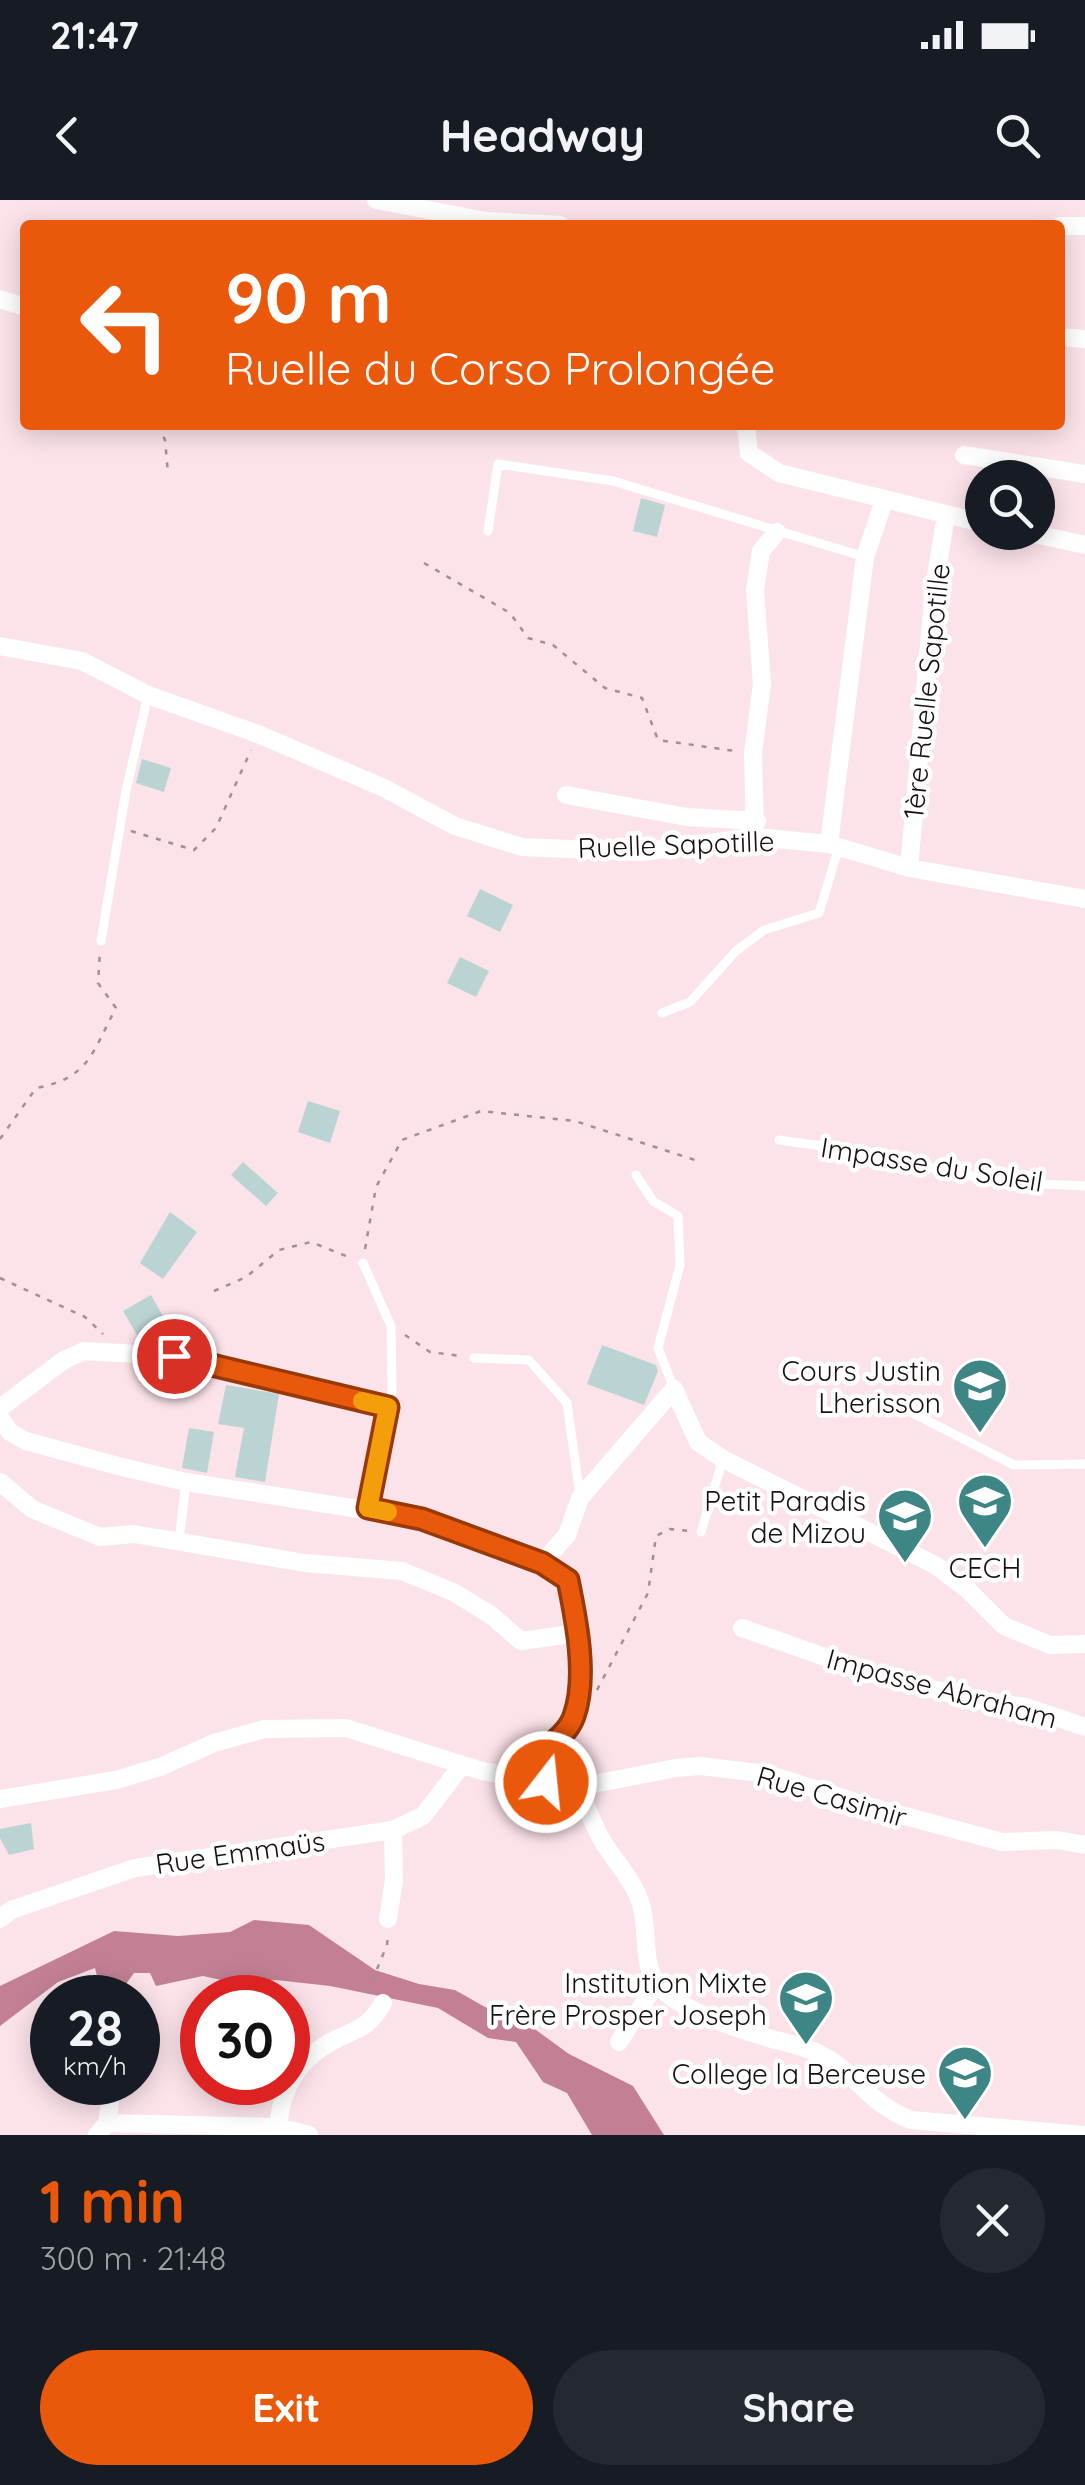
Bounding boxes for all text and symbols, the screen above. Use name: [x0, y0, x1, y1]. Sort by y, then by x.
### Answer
text: 21:47: [50, 11, 139, 59]
text: Headway: [440, 107, 645, 163]
icon: back: [40, 108, 95, 163]
icon: search: [990, 108, 1045, 163]
text: 90 m: [225, 253, 392, 341]
icon: left: [60, 260, 190, 390]
text: Ruelle du Corso Prolongée: [225, 340, 776, 396]
map controls: [965, 460, 1055, 550]
button: search: [965, 460, 1055, 550]
street label: 1ère Ruelle Sapotille: [895, 562, 957, 820]
street label: Ruelle Sapotille: [577, 823, 775, 865]
street label: Impasse du Soleil: [819, 1129, 1045, 1199]
pin: [132, 1314, 217, 1399]
icon: arrive: [147, 1329, 202, 1384]
place label: Cours Justin Lherisson: [782, 1353, 941, 1420]
school or university icon: Cours Justin Lherisson: [950, 1356, 1010, 1435]
school or university icon: CECH: [955, 1471, 1015, 1550]
place label: Petit Paradis de Mizou: [704, 1483, 866, 1550]
school or university icon: Petit Paradis de Mizou: [875, 1486, 935, 1565]
place label: CECH: [949, 1550, 1021, 1585]
street label: Impasse Abraham: [823, 1640, 1061, 1736]
position arrow: [494, 1730, 598, 1834]
street label: Rue Casimir: [753, 1758, 911, 1834]
street label: Rue Emmaüs: [153, 1823, 327, 1881]
place label: Institution Mixte Frère Prosper Joseph: [489, 1965, 767, 2032]
school or university icon: Institution Mixte Frère Prosper Joseph: [776, 1968, 836, 2047]
speed limit sign: 30: [180, 1975, 310, 2105]
text: 28: [67, 1996, 123, 2059]
school or university icon: College la Berceuse: [935, 2043, 995, 2122]
text: km/h: [63, 2050, 127, 2081]
place label: College la Berceuse: [672, 2056, 926, 2091]
text: 1 min: [40, 2163, 185, 2238]
button: close: [940, 2168, 1045, 2273]
text: 300 m · 21:48: [40, 2238, 226, 2278]
button: Exit: [40, 2350, 533, 2465]
button: Share: [553, 2350, 1045, 2465]

